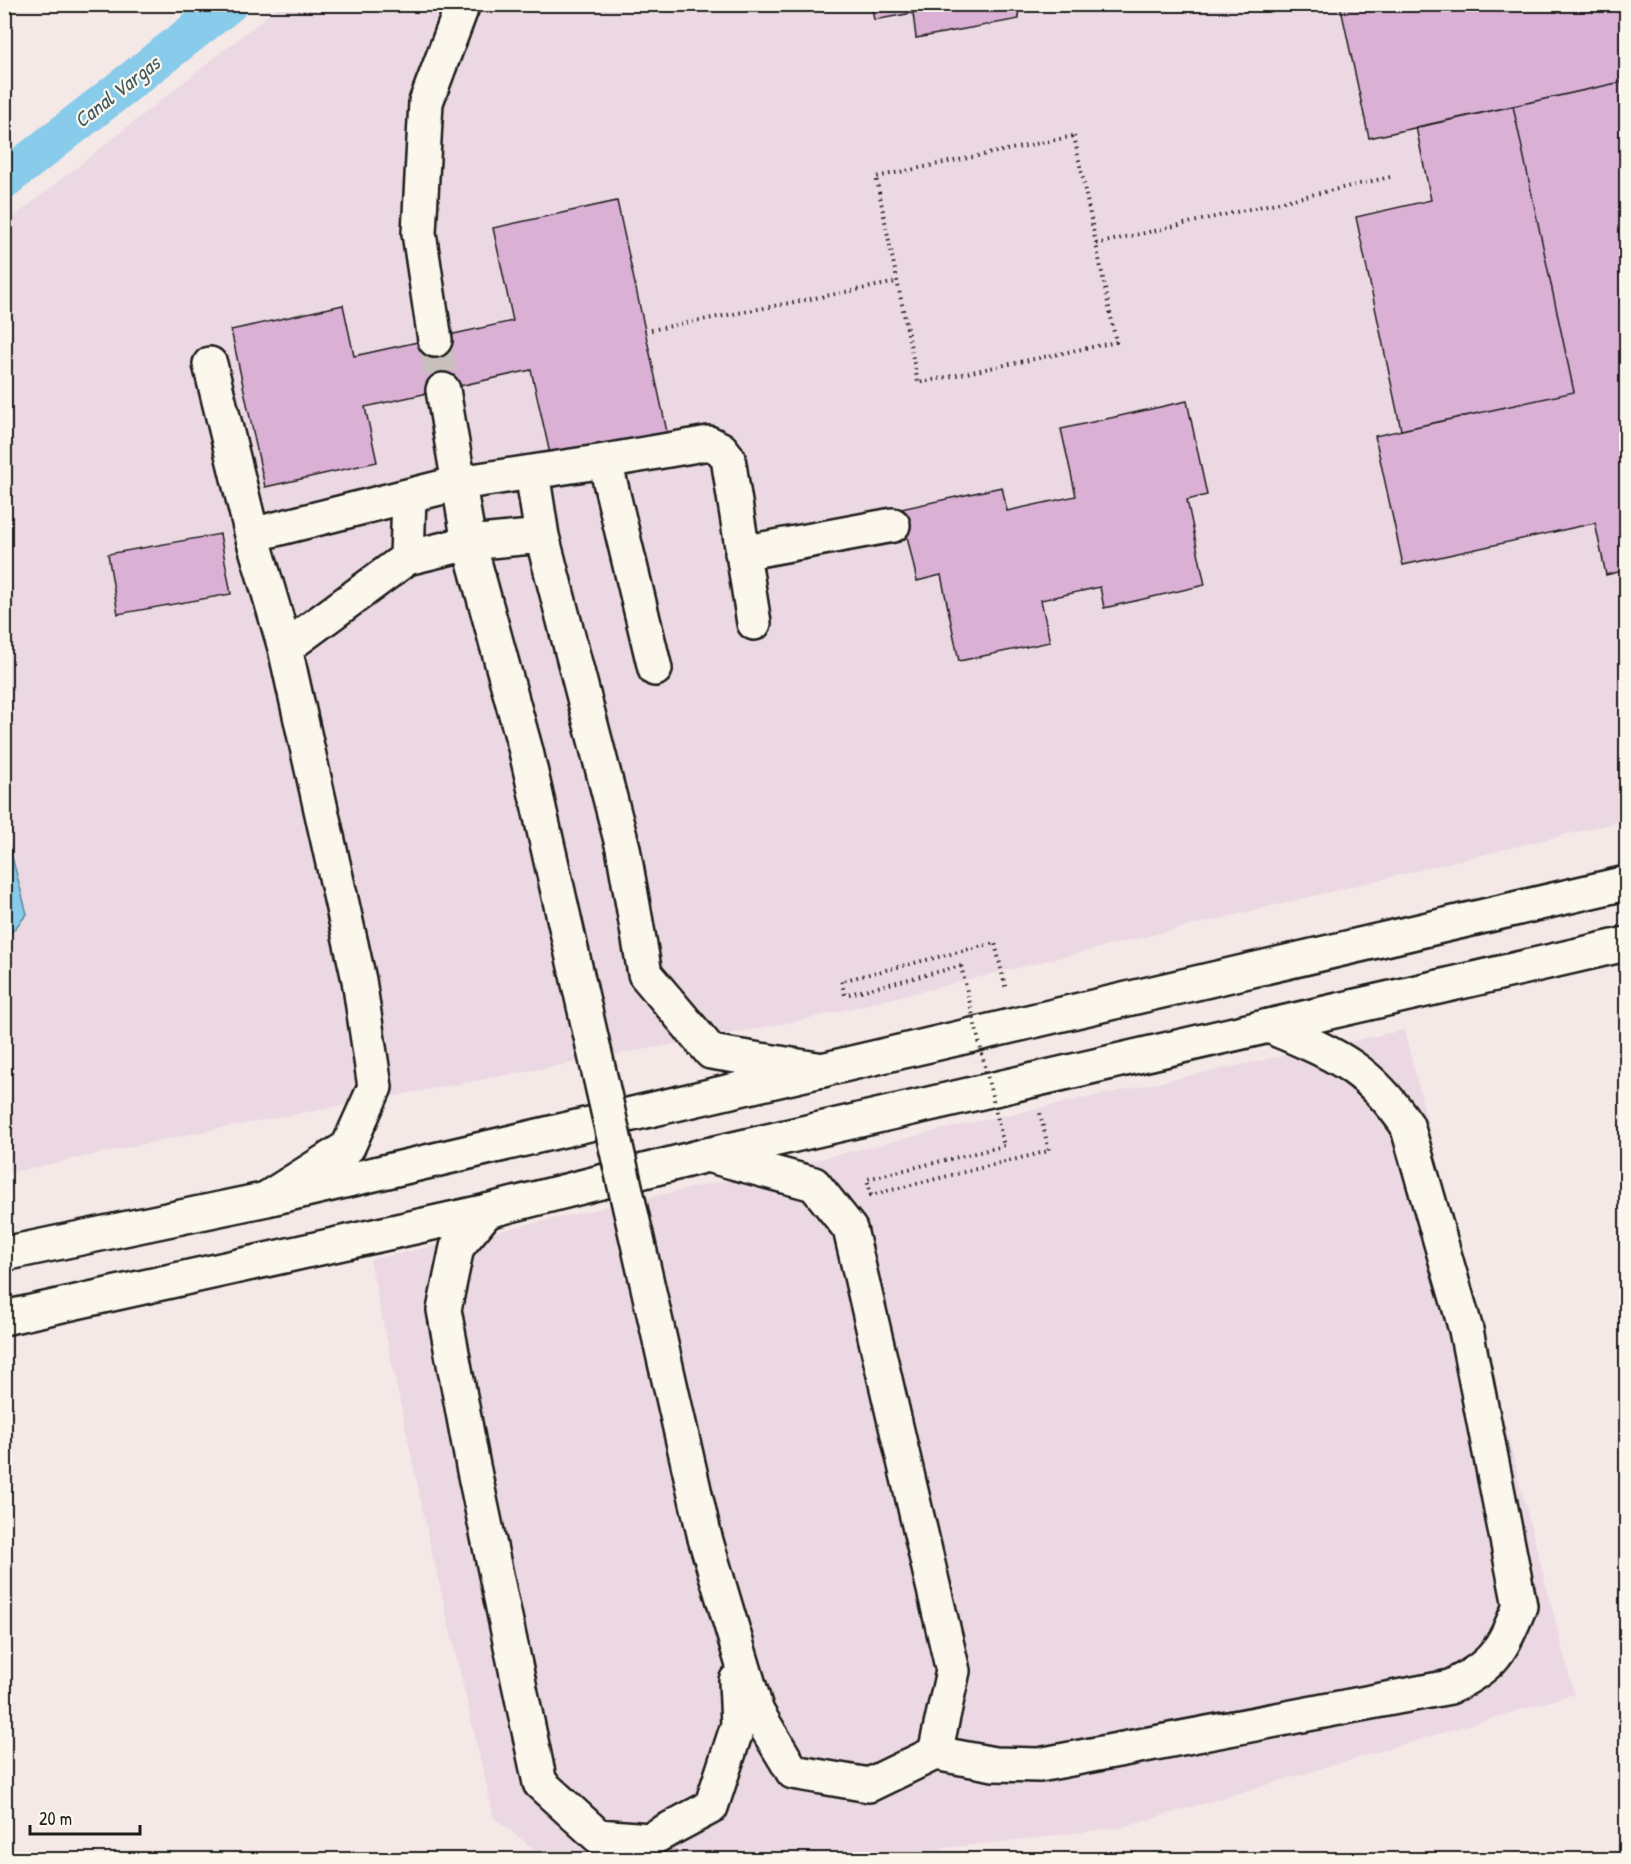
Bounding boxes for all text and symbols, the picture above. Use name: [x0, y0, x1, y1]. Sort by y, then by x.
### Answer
water label: Canal Vargas: [68, 48, 167, 134]
scale bar: [30, 1798, 140, 1836]
text: 20 m: [39, 1806, 72, 1831]

